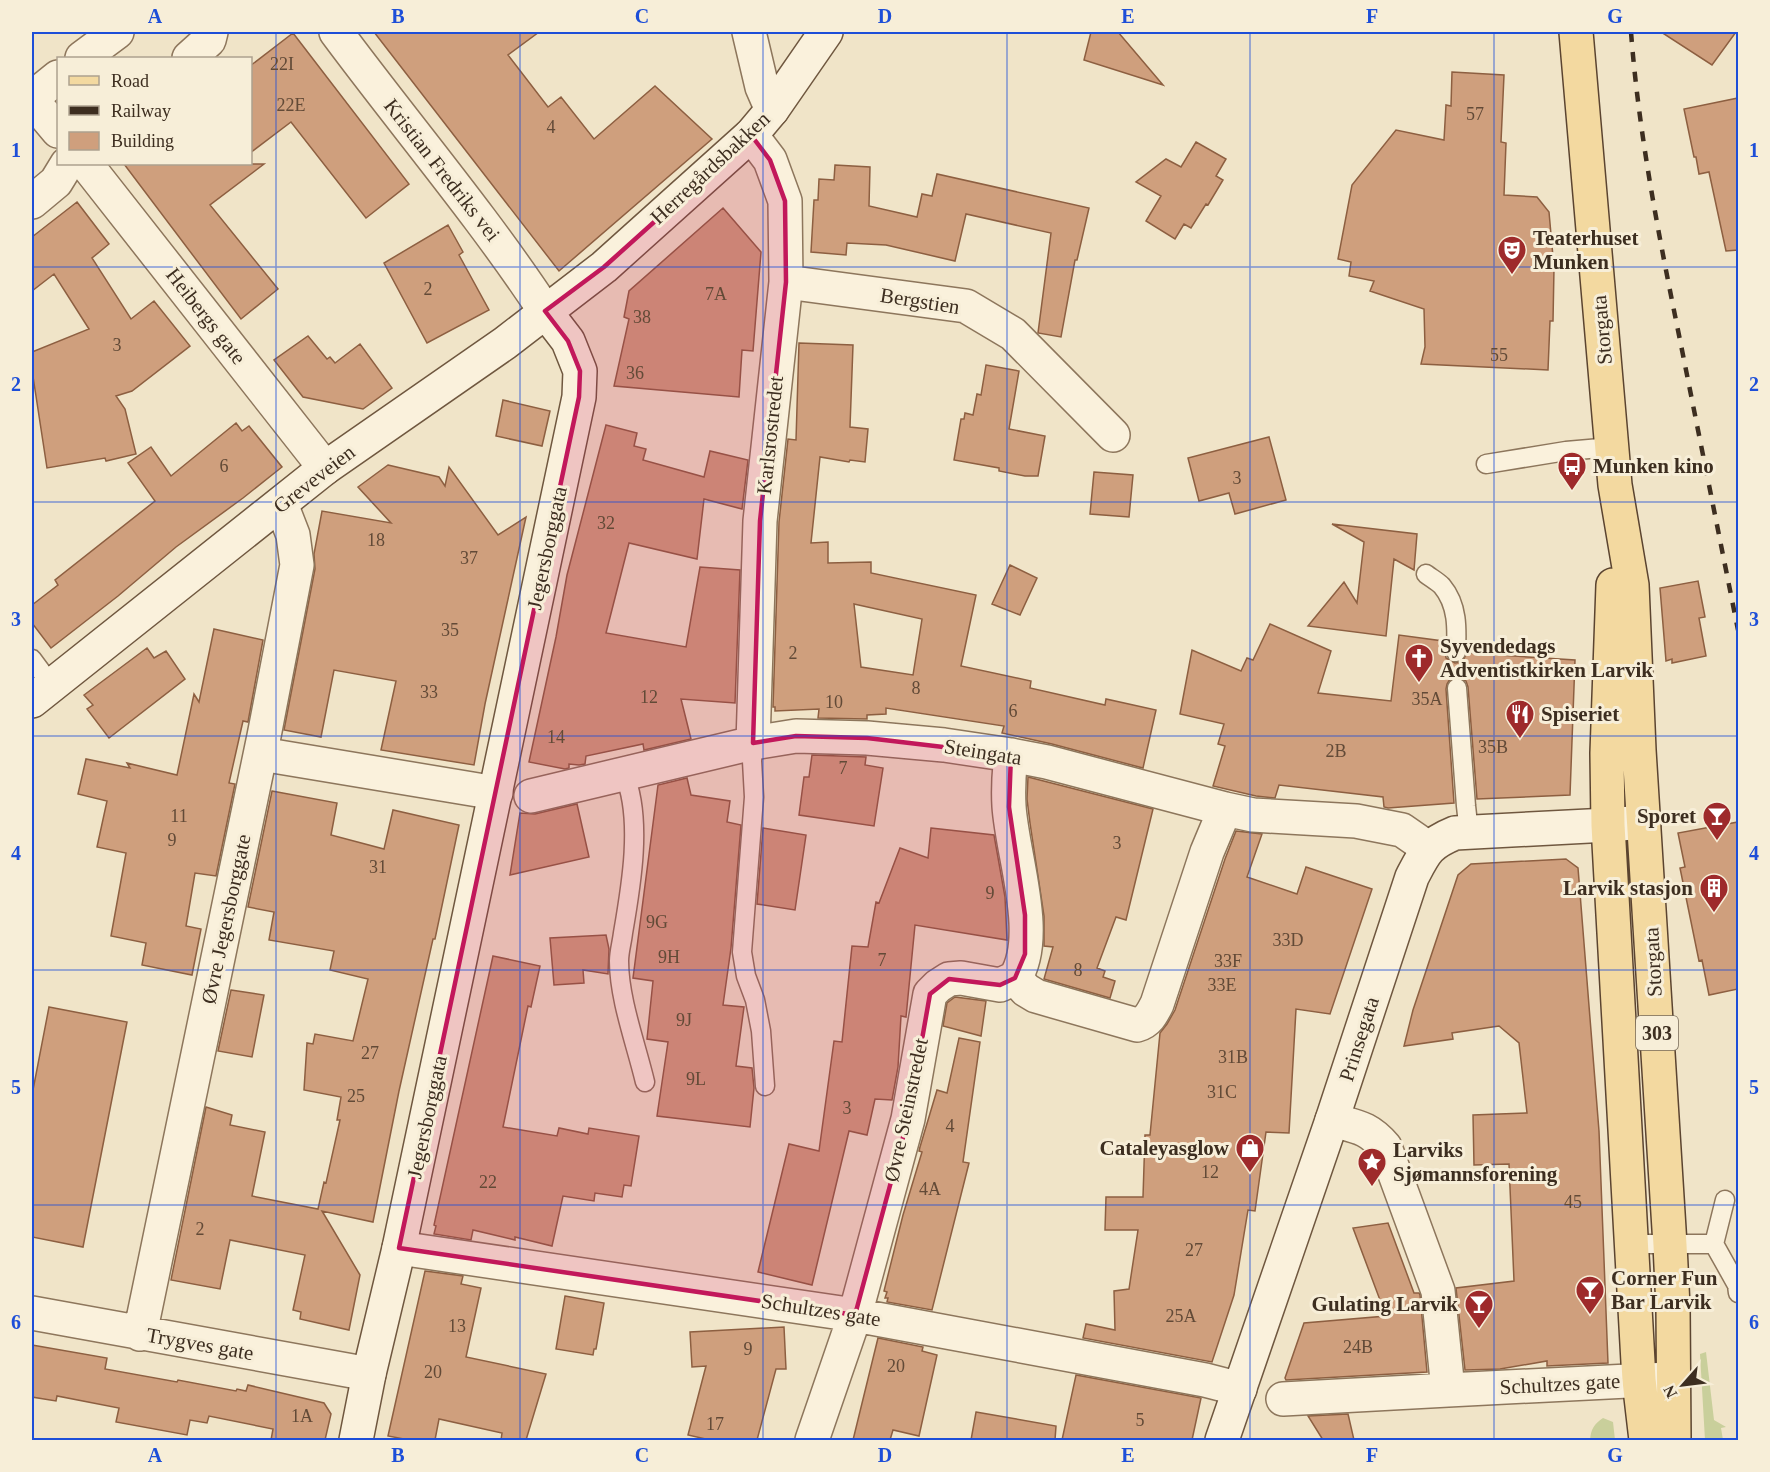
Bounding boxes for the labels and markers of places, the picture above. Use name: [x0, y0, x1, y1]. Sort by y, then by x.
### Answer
place label: Teaterhuset Munken: [1533, 226, 1638, 274]
theatre icon: Teaterhuset Munken: [1496, 234, 1528, 276]
bus stop icon: Munken kino: [1556, 450, 1588, 492]
place label: Munken kino: [1593, 454, 1714, 478]
place label: Syvendedags Adventistkirken Larvik: [1440, 634, 1653, 682]
church icon: Syvendedags Adventistkirken Larvik: [1403, 642, 1435, 684]
restaurant icon: Spiseriet: [1504, 698, 1536, 740]
place label: Spiseriet: [1541, 702, 1619, 726]
bar icon: Sporet: [1701, 800, 1733, 842]
place label: Sporet: [1637, 804, 1696, 828]
building icon: Larvik stasjon: [1698, 872, 1730, 914]
place label: Larvik stasjon: [1563, 876, 1693, 900]
shop icon: Cataleyasglow: [1234, 1132, 1266, 1174]
place label: Cataleyasglow: [1100, 1136, 1230, 1160]
place label: Larviks Sjømannsforening: [1393, 1138, 1558, 1186]
place icon: Larviks Sjømannsforening: [1356, 1146, 1388, 1188]
place label: Corner Fun Bar Larvik: [1611, 1266, 1718, 1314]
bar icon: Corner Fun Bar Larvik: [1574, 1274, 1606, 1316]
bar icon: Gulating Larvik: [1463, 1288, 1495, 1330]
place label: Gulating Larvik: [1312, 1292, 1458, 1316]

